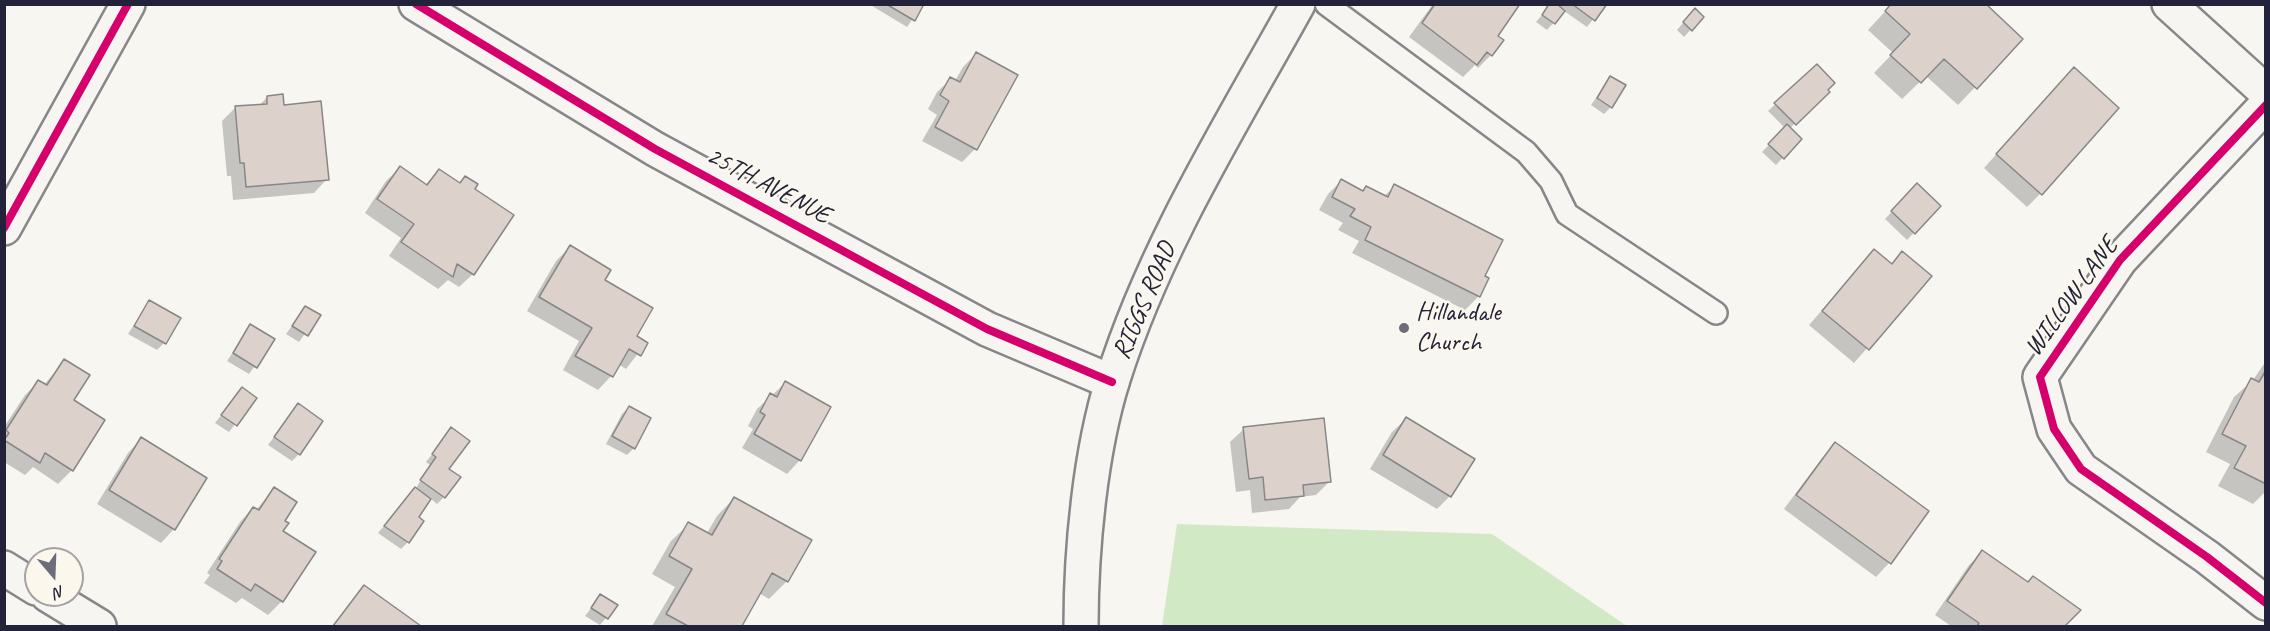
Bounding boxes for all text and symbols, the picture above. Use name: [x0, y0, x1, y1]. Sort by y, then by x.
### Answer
street label: 25TH AVENUE: [701, 140, 835, 232]
street label: WILLOW LANE: [2018, 232, 2126, 362]
street label: RIGGS ROAD: [1106, 238, 1184, 364]
place label: Hillandale Church: [1416, 297, 1500, 358]
marker: Hillandale Church: [1397, 321, 1411, 335]
north arrow: [24, 547, 84, 607]
text: N: [51, 581, 67, 603]

